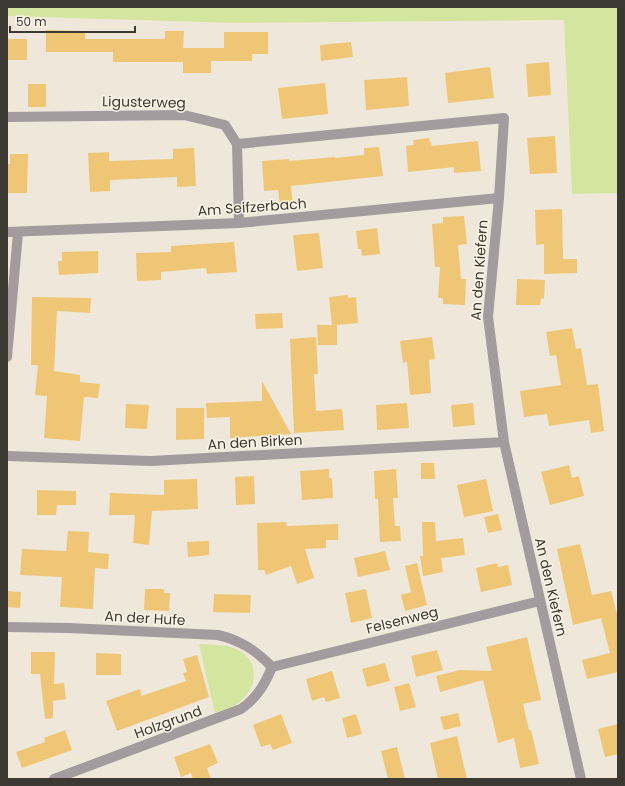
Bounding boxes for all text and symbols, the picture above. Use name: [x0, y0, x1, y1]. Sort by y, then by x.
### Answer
scale bar: [10, 8, 135, 34]
text: 50 m: [16, 13, 47, 30]
street label: Ligusterweg: [102, 91, 186, 113]
street label: Am Seifzerbach: [197, 193, 307, 221]
street label: An den Kiefern: [466, 219, 492, 321]
street label: An den Birken: [207, 430, 303, 454]
street label: An den Kiefern: [530, 536, 572, 638]
street label: Felsenweg: [364, 601, 440, 639]
street label: An der Hufe: [104, 606, 186, 630]
street label: Holzgrund: [131, 701, 205, 743]

